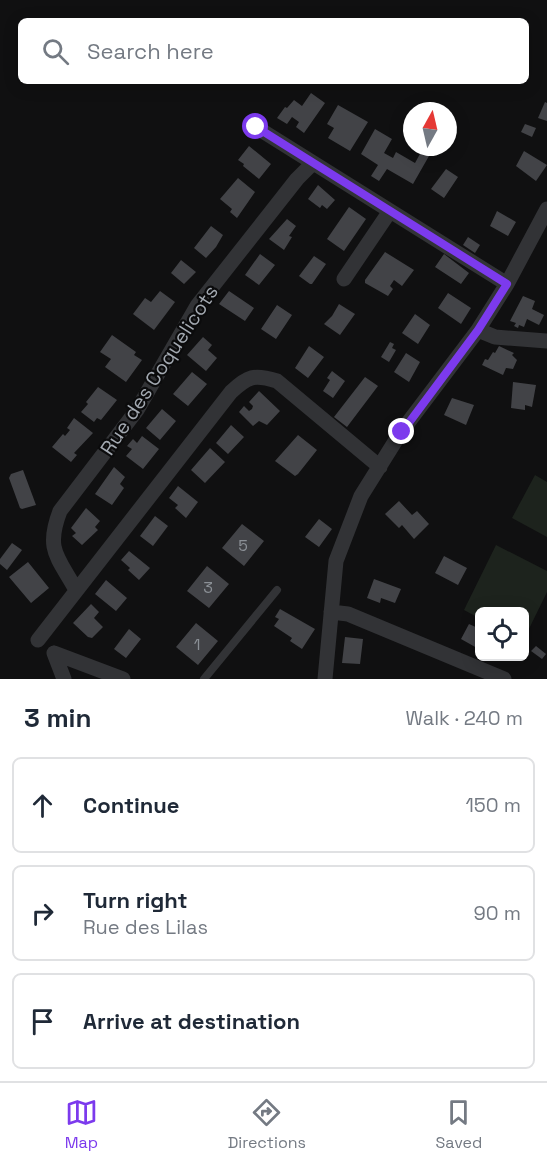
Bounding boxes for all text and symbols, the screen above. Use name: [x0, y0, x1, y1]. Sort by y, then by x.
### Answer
search box: [18, 18, 529, 84]
icon: search: [39, 35, 72, 68]
text: Search here: [87, 37, 214, 65]
north arrow: [403, 102, 457, 156]
route start: [242, 113, 268, 139]
street label: Rue des Coquelicots: [94, 280, 224, 460]
route end: [388, 418, 414, 444]
house number: 5: [238, 535, 248, 556]
house number: 3: [203, 577, 213, 598]
map controls: [475, 607, 529, 661]
button: locate: [475, 607, 529, 661]
house number: 1: [194, 634, 200, 655]
text: 3 min: [24, 701, 92, 735]
text: Walk · 240 m: [405, 705, 523, 731]
icon: ahead: [26, 789, 59, 822]
text: Continue: [83, 791, 179, 819]
text: 150 m: [466, 792, 521, 818]
text: Turn right: [83, 886, 188, 914]
icon: right: [26, 897, 59, 930]
text: 90 m: [474, 900, 521, 926]
text: Rue des Lilas: [83, 914, 208, 940]
icon: arrive: [26, 1005, 59, 1038]
text: Arrive at destination: [83, 1007, 300, 1035]
tab: Map: [65, 1096, 98, 1153]
tab: Directions: [228, 1096, 306, 1153]
tab: Saved: [436, 1096, 482, 1153]

